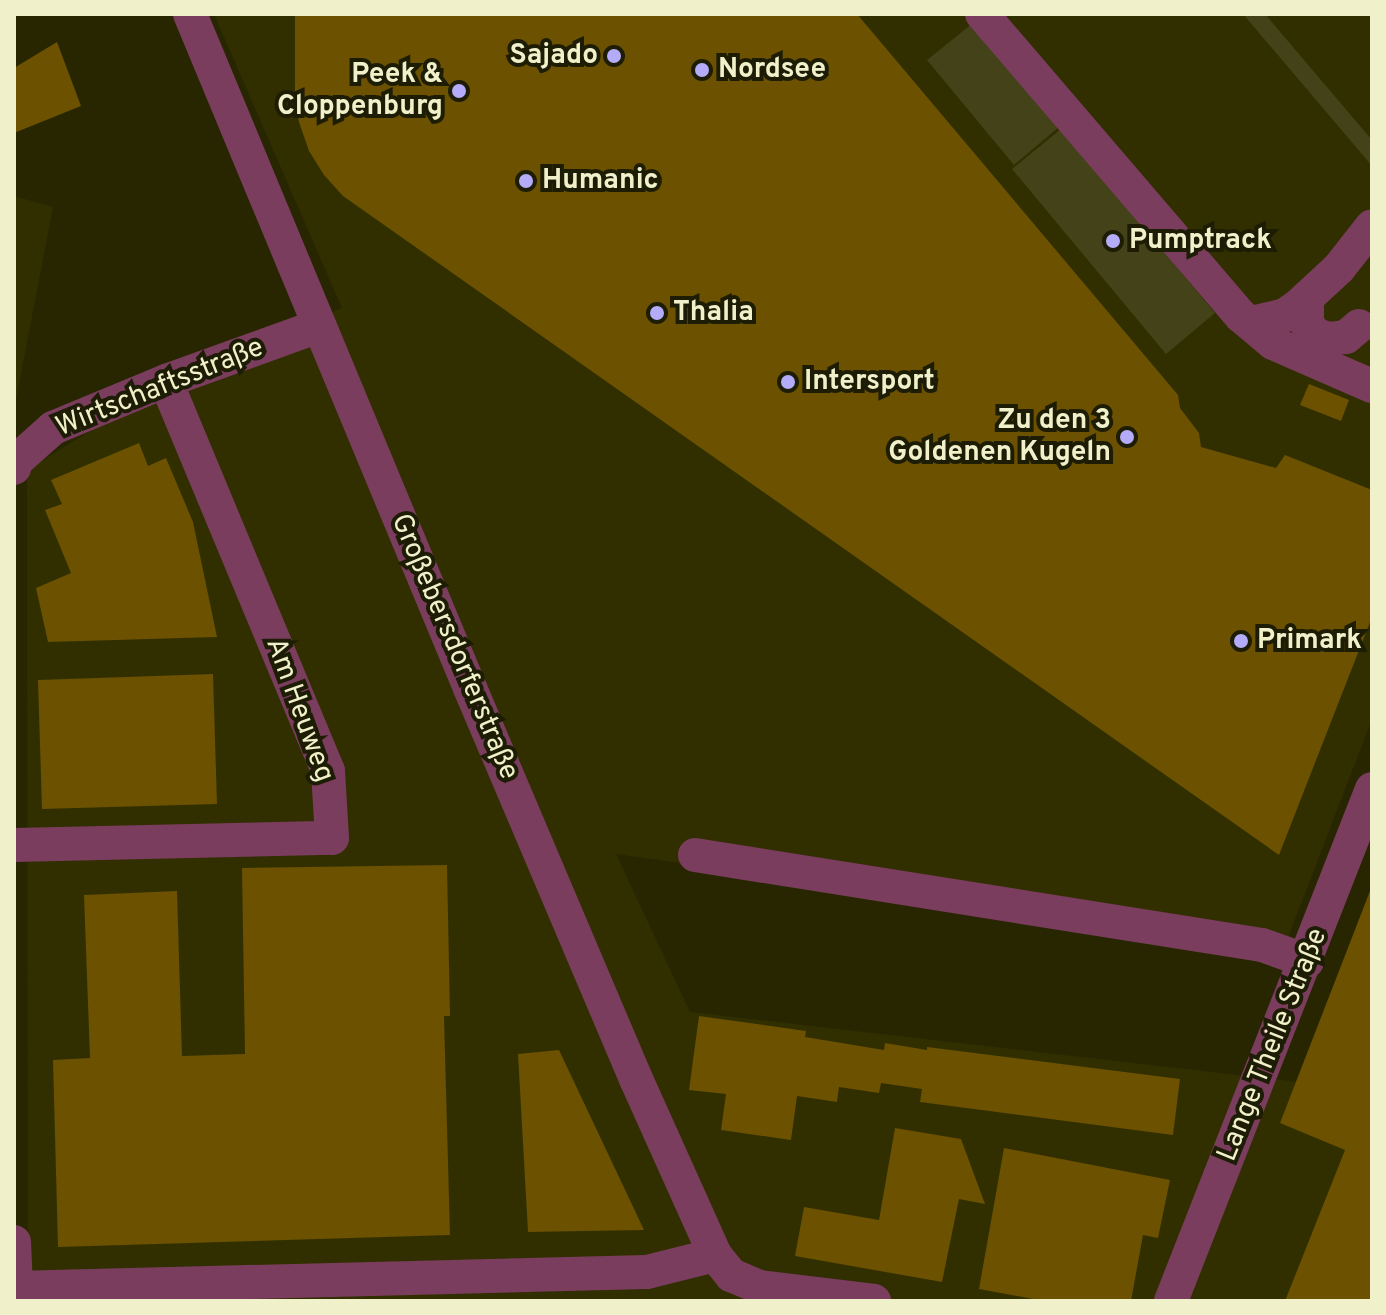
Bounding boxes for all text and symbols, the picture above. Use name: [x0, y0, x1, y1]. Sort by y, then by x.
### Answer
place label: Sajado: [510, 39, 598, 73]
marker: Sajado: [605, 47, 623, 65]
place label: Nordsee: [718, 53, 826, 87]
place label: Peek & Cloppenburg: [277, 58, 443, 124]
marker: Nordsee: [693, 61, 711, 79]
marker: Peek & Cloppenburg: [450, 82, 468, 100]
place label: Humanic: [542, 164, 659, 198]
marker: Humanic: [517, 172, 535, 190]
place label: Pumptrack: [1129, 224, 1272, 258]
marker: Pumptrack: [1104, 232, 1122, 250]
place label: Thalia: [673, 296, 754, 330]
marker: Thalia: [648, 304, 666, 322]
street label: Wirtschaftsstraße: [51, 331, 269, 445]
place label: Intersport: [804, 365, 935, 399]
marker: Intersport: [779, 373, 797, 391]
place label: Zu den 3 Goldenen Kugeln: [888, 404, 1111, 470]
marker: Zu den 3 Goldenen Kugeln: [1118, 428, 1136, 446]
street label: Großebersdorferstraße: [383, 509, 525, 785]
place label: Primark: [1257, 624, 1362, 658]
marker: Primark: [1232, 632, 1250, 650]
street label: Am Heuweg: [257, 633, 341, 787]
street label: Lange Theile Straße: [1211, 923, 1335, 1167]

